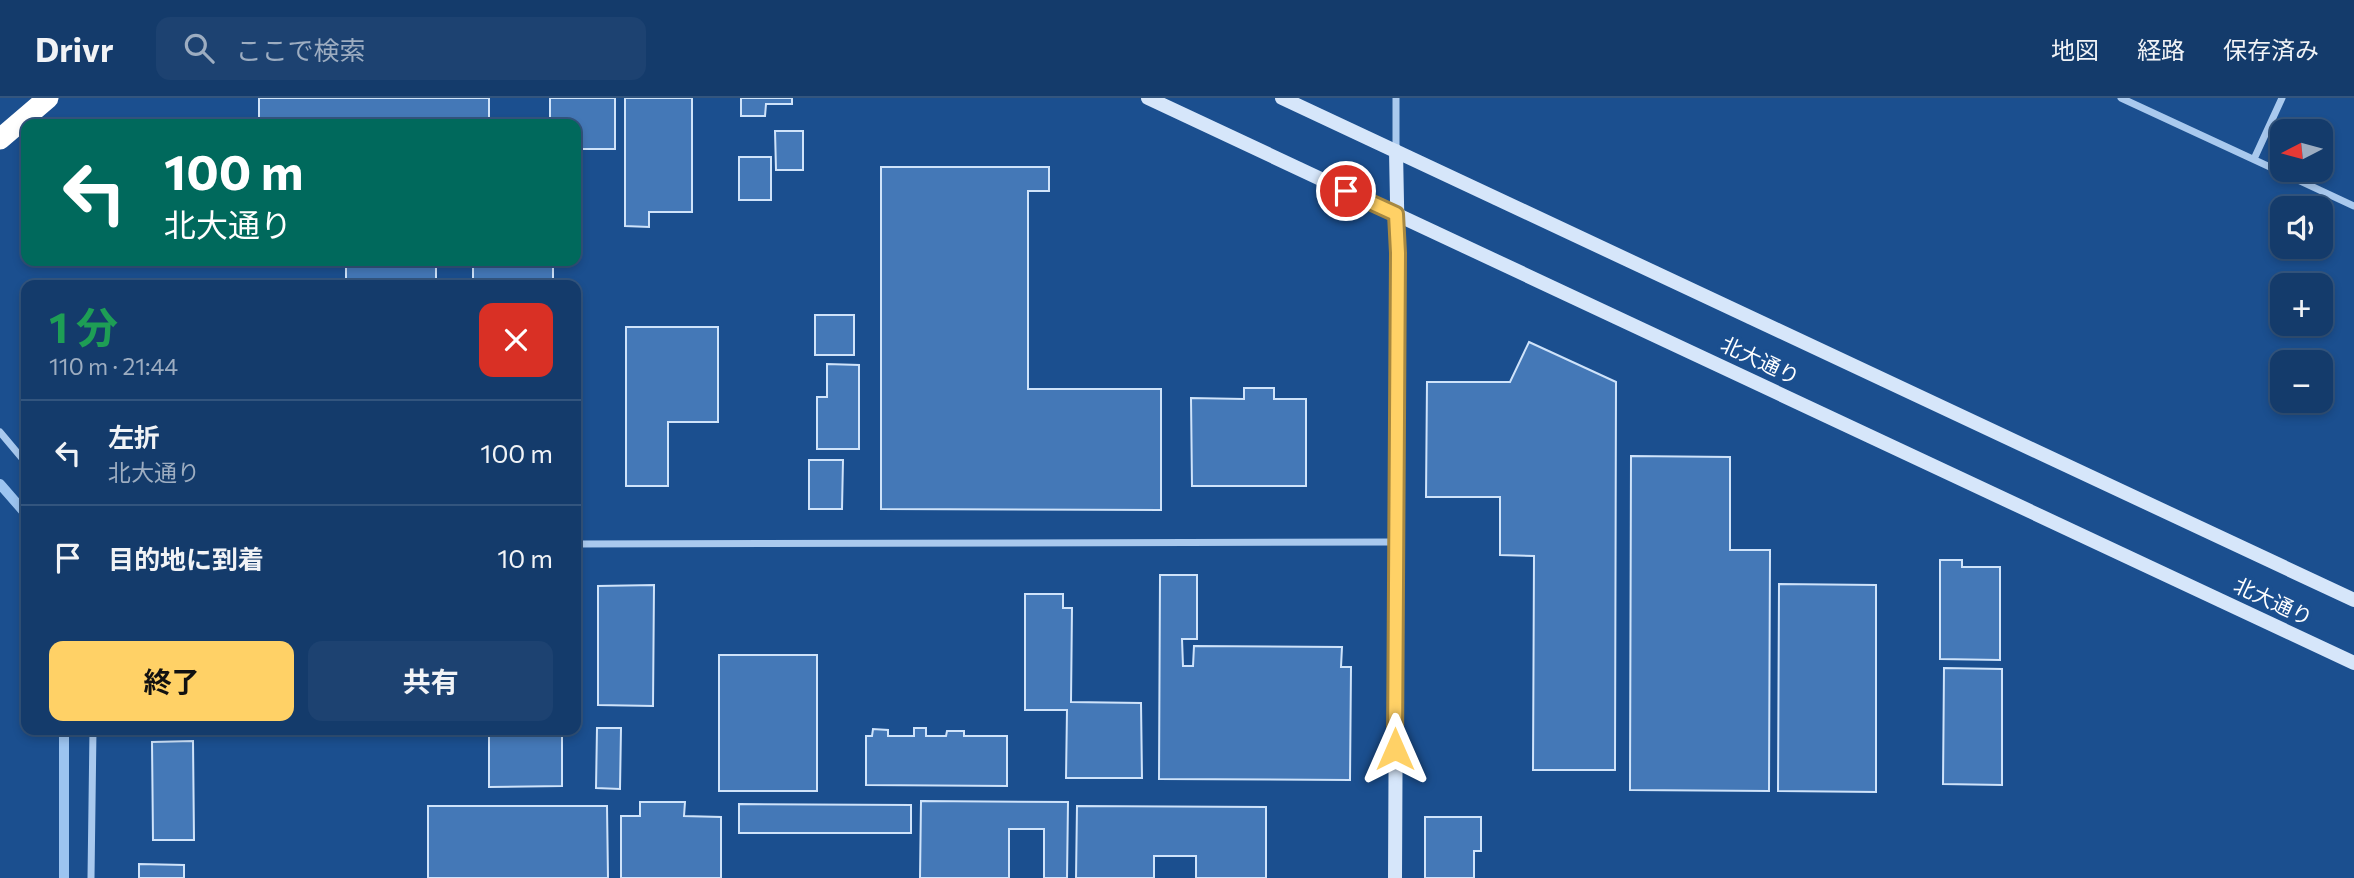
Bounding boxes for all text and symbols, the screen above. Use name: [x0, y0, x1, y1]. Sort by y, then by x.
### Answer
search box: [156, 17, 646, 80]
text: Drivr: [35, 28, 114, 69]
icon: search: [180, 29, 218, 67]
text: ここで検索: [236, 34, 366, 65]
text: 地図: [2051, 35, 2099, 64]
text: 経路: [2137, 35, 2185, 64]
text: 保存済み: [2223, 35, 2319, 64]
north arrow: [2270, 119, 2333, 182]
map controls: [2270, 119, 2333, 413]
text: 100 m: [164, 140, 303, 200]
icon: left: [49, 147, 140, 238]
pin: [1316, 161, 1376, 221]
icon: arrive: [1327, 172, 1365, 210]
button: sound: [2270, 196, 2333, 259]
text: 北大通り: [164, 204, 292, 244]
button: +: [2270, 273, 2333, 336]
text: 1 分: [49, 300, 118, 352]
button: close: [479, 303, 553, 377]
street label: 北大通り: [1717, 331, 1804, 389]
button: −: [2270, 350, 2333, 413]
text: 110 m · 21:44: [49, 352, 178, 380]
text: 左折: [108, 421, 160, 452]
icon: left: [49, 434, 87, 472]
text: 100 m: [480, 437, 553, 468]
text: 北大通り: [108, 458, 200, 486]
icon: arrive: [49, 539, 87, 577]
text: 10 m: [497, 542, 553, 573]
text: 目的地に到着: [108, 543, 264, 574]
street label: 北大通り: [2230, 572, 2317, 630]
button: 終了: [49, 641, 294, 721]
button: 共有: [308, 641, 553, 721]
position arrow: [1358, 712, 1432, 786]

